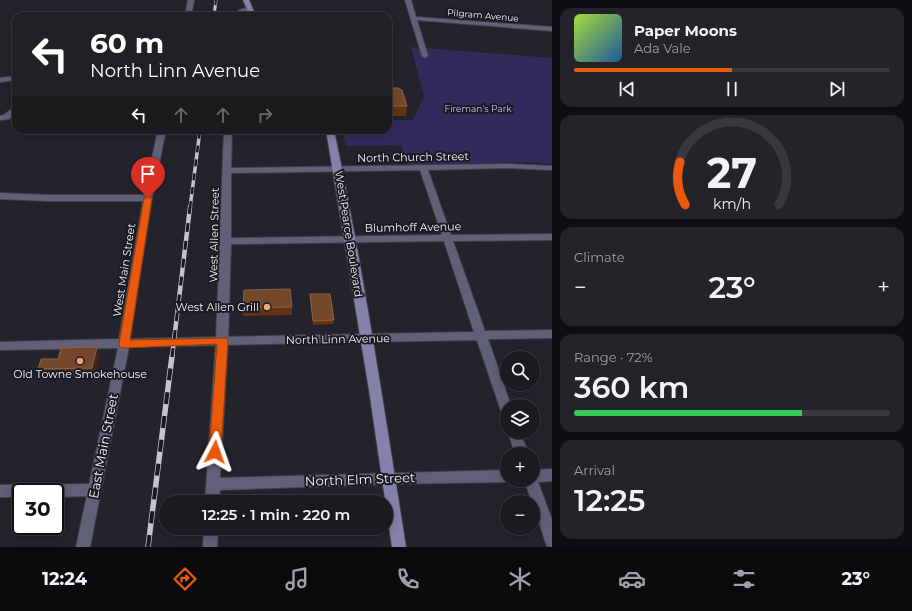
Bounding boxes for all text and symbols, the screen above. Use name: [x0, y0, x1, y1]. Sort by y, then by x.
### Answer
street label: Pilgram Avenue: [447, 6, 520, 24]
text: Paper Moons: [634, 21, 737, 40]
text: 60 m: [90, 26, 164, 60]
icon: left: [24, 28, 76, 80]
text: Ada Vale: [634, 40, 691, 56]
text: North Linn Avenue: [90, 60, 260, 82]
icon: previous: [616, 78, 638, 100]
icon: pause: [721, 78, 743, 100]
icon: next: [826, 78, 848, 100]
park label: Fireman's Park: [444, 103, 512, 114]
icon: left: [128, 104, 150, 126]
icon: ahead: [170, 104, 192, 126]
icon: ahead: [212, 104, 234, 126]
icon: right: [254, 104, 276, 126]
text: 27: [707, 148, 757, 198]
street label: North Church Street: [357, 149, 470, 165]
pin: [131, 157, 165, 198]
icon: arrive: [137, 163, 159, 185]
street label: West Pearce Boulevard: [332, 170, 366, 298]
street label: West Allen Street: [206, 187, 222, 283]
text: km/h: [713, 194, 751, 212]
street label: Blumhoff Avenue: [365, 219, 462, 235]
street label: West Main Street: [110, 222, 138, 318]
text: Climate: [574, 249, 625, 265]
text: 23°: [708, 269, 756, 306]
text: −: [574, 274, 587, 301]
text: +: [877, 274, 890, 301]
place label: West Allen Grill: [176, 300, 259, 314]
marker: West Allen Grill: [262, 302, 272, 312]
street label: North Linn Avenue: [286, 331, 390, 347]
text: Range · 72%: [574, 349, 653, 365]
map controls: [500, 351, 540, 535]
button: search: [500, 351, 540, 391]
marker: Old Towne Smokehouse: [75, 356, 85, 366]
place label: Old Towne Smokehouse: [13, 367, 147, 381]
text: 360 km: [574, 369, 689, 406]
street label: East Main Street: [85, 392, 121, 500]
button: layers: [500, 399, 540, 439]
position arrow: [194, 431, 236, 473]
button: +: [500, 447, 540, 487]
text: Arrival: [574, 462, 615, 478]
street label: North Elm Street: [305, 469, 415, 489]
text: 12:25: [574, 482, 645, 519]
speed limit sign: 30: [12, 483, 64, 535]
button: −: [500, 495, 540, 535]
text: 12:25 · 1 min · 220 m: [202, 505, 350, 524]
icon: directions: [171, 565, 199, 593]
icon: music: [283, 565, 311, 593]
icon: phone: [394, 565, 422, 593]
icon: climate: [506, 565, 534, 593]
icon: car: [618, 565, 646, 593]
icon: filters: [730, 565, 758, 593]
text: 12:24: [42, 568, 87, 590]
text: 23°: [841, 568, 870, 590]

